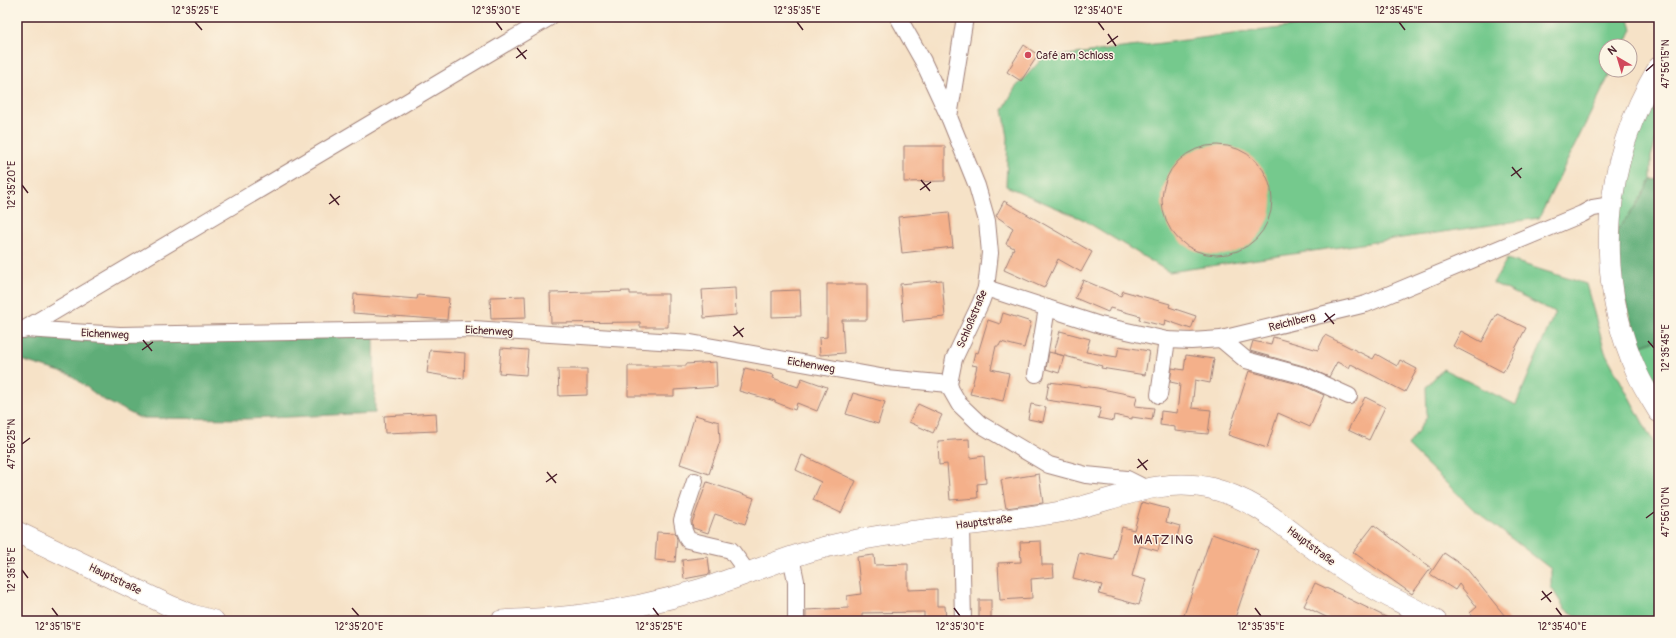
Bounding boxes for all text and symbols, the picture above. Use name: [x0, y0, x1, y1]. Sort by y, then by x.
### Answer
text: 12°35'25"E: [171, 5, 219, 17]
text: 12°35'30"E: [472, 5, 520, 17]
text: 12°35'35"E: [773, 5, 821, 17]
text: 12°35'40"E: [1074, 5, 1122, 17]
text: 12°35'45"E: [1375, 5, 1423, 17]
north arrow: [1598, 38, 1638, 78]
text: 47°56'15"N: [1660, 39, 1672, 88]
text: N: [1605, 43, 1620, 58]
place label: Café am Schloss: [1036, 49, 1113, 62]
marker: Café am Schloss: [1023, 50, 1033, 60]
text: 12°35'20"E: [6, 161, 18, 209]
street label: Schloßstraße: [954, 288, 990, 350]
street label: Reichlberg: [1267, 310, 1317, 334]
street label: Eichenweg: [465, 323, 514, 339]
text: 12°35'45"E: [1660, 324, 1672, 372]
street label: Eichenweg: [81, 326, 130, 342]
street label: Eichenweg: [786, 354, 836, 376]
text: 47°56'25"N: [6, 419, 18, 469]
text: 47°56'10"N: [1660, 487, 1672, 537]
street label: Hauptstraße: [955, 512, 1014, 532]
street label: Hauptstraße: [1284, 524, 1338, 569]
district label: MATZING: [1134, 532, 1194, 548]
text: 12°35'15"E: [6, 547, 18, 593]
street label: Hauptstraße: [87, 561, 144, 598]
text: 12°35'15"E: [35, 621, 81, 633]
text: 12°35'20"E: [335, 621, 383, 633]
text: 12°35'25"E: [635, 621, 683, 633]
text: 12°35'30"E: [936, 621, 984, 633]
text: 12°35'35"E: [1237, 621, 1285, 633]
text: 12°35'40"E: [1538, 621, 1586, 633]

